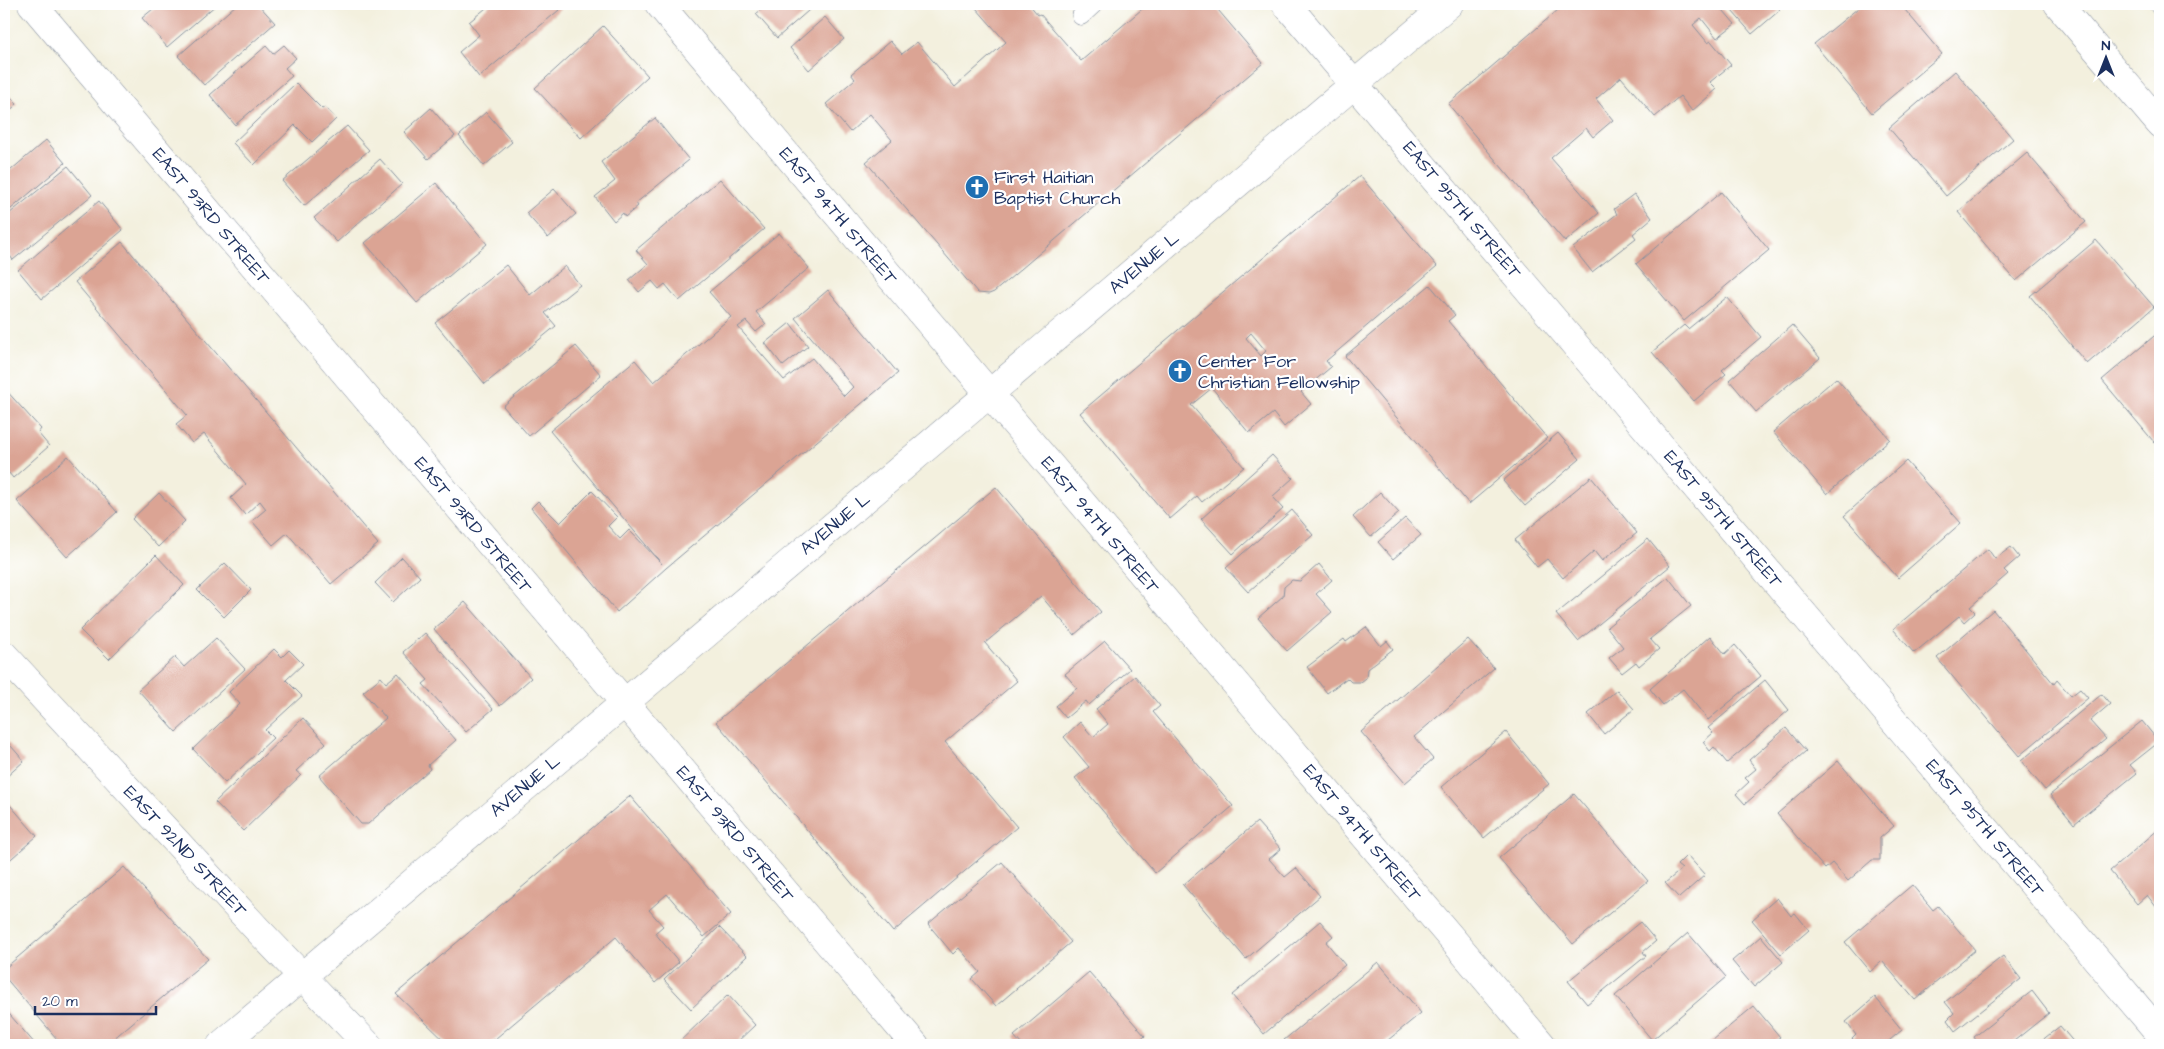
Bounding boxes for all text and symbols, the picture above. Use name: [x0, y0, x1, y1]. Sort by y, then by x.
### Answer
north arrow: [2082, 32, 2132, 82]
text: N: [2102, 36, 2111, 56]
street label: EAST 95TH STREET: [1397, 136, 1528, 285]
street label: EAST 93RD STREET: [146, 142, 276, 290]
street label: EAST 94TH STREET: [773, 142, 903, 291]
place label: First Haitian Baptist Church: [994, 165, 1121, 211]
church icon: First Haitian Baptist Church: [964, 174, 990, 200]
street label: AVENUE L: [1103, 226, 1185, 300]
place label: Center For Christian Fellowship: [1198, 349, 1360, 395]
church icon: Center For Christian Fellowship: [1167, 358, 1193, 384]
street label: EAST 95TH STREET: [1658, 445, 1789, 594]
street label: EAST 93RD STREET: [408, 451, 538, 599]
street label: EAST 94TH STREET: [1035, 451, 1165, 600]
street label: AVENUE L: [794, 487, 876, 561]
street label: AVENUE L: [484, 749, 566, 823]
street label: EAST 95TH STREET: [1920, 754, 2051, 903]
street label: EAST 94TH STREET: [1297, 759, 1427, 908]
street label: EAST 93RD STREET: [670, 760, 800, 908]
street label: EAST 92ND STREET: [118, 780, 253, 923]
scale bar: [35, 984, 156, 1016]
text: 20 m: [42, 991, 78, 1012]

